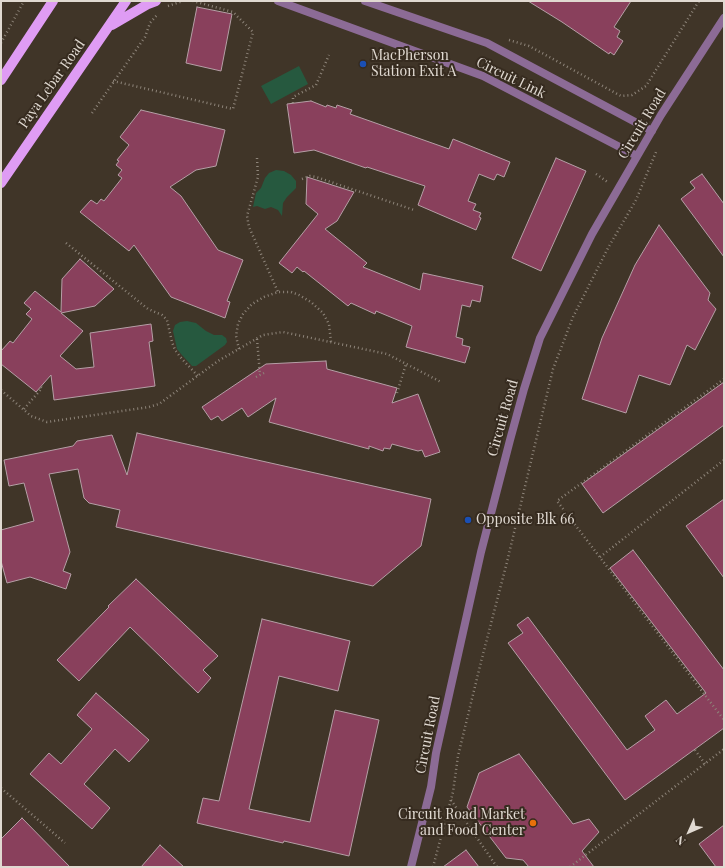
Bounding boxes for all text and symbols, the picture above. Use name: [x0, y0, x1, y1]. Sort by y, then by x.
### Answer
street label: Paya Lebar Road: [15, 37, 89, 131]
place label: MacPherson Station Exit A: [371, 48, 456, 80]
street label: Circuit Link: [473, 54, 549, 102]
marker: MacPherson Station Exit A: [358, 59, 368, 69]
street label: Circuit Road: [614, 86, 670, 162]
street label: Circuit Road: [484, 378, 522, 458]
place label: Opposite Blk 66: [476, 512, 574, 528]
marker: Opposite Blk 66: [463, 515, 473, 525]
street label: Circuit Road: [412, 695, 444, 775]
place label: Circuit Road Market and Food Center: [398, 807, 525, 840]
north arrow: [669, 812, 709, 852]
marker: Circuit Road Market and Food Center: [528, 818, 538, 828]
text: N: [672, 833, 688, 849]

